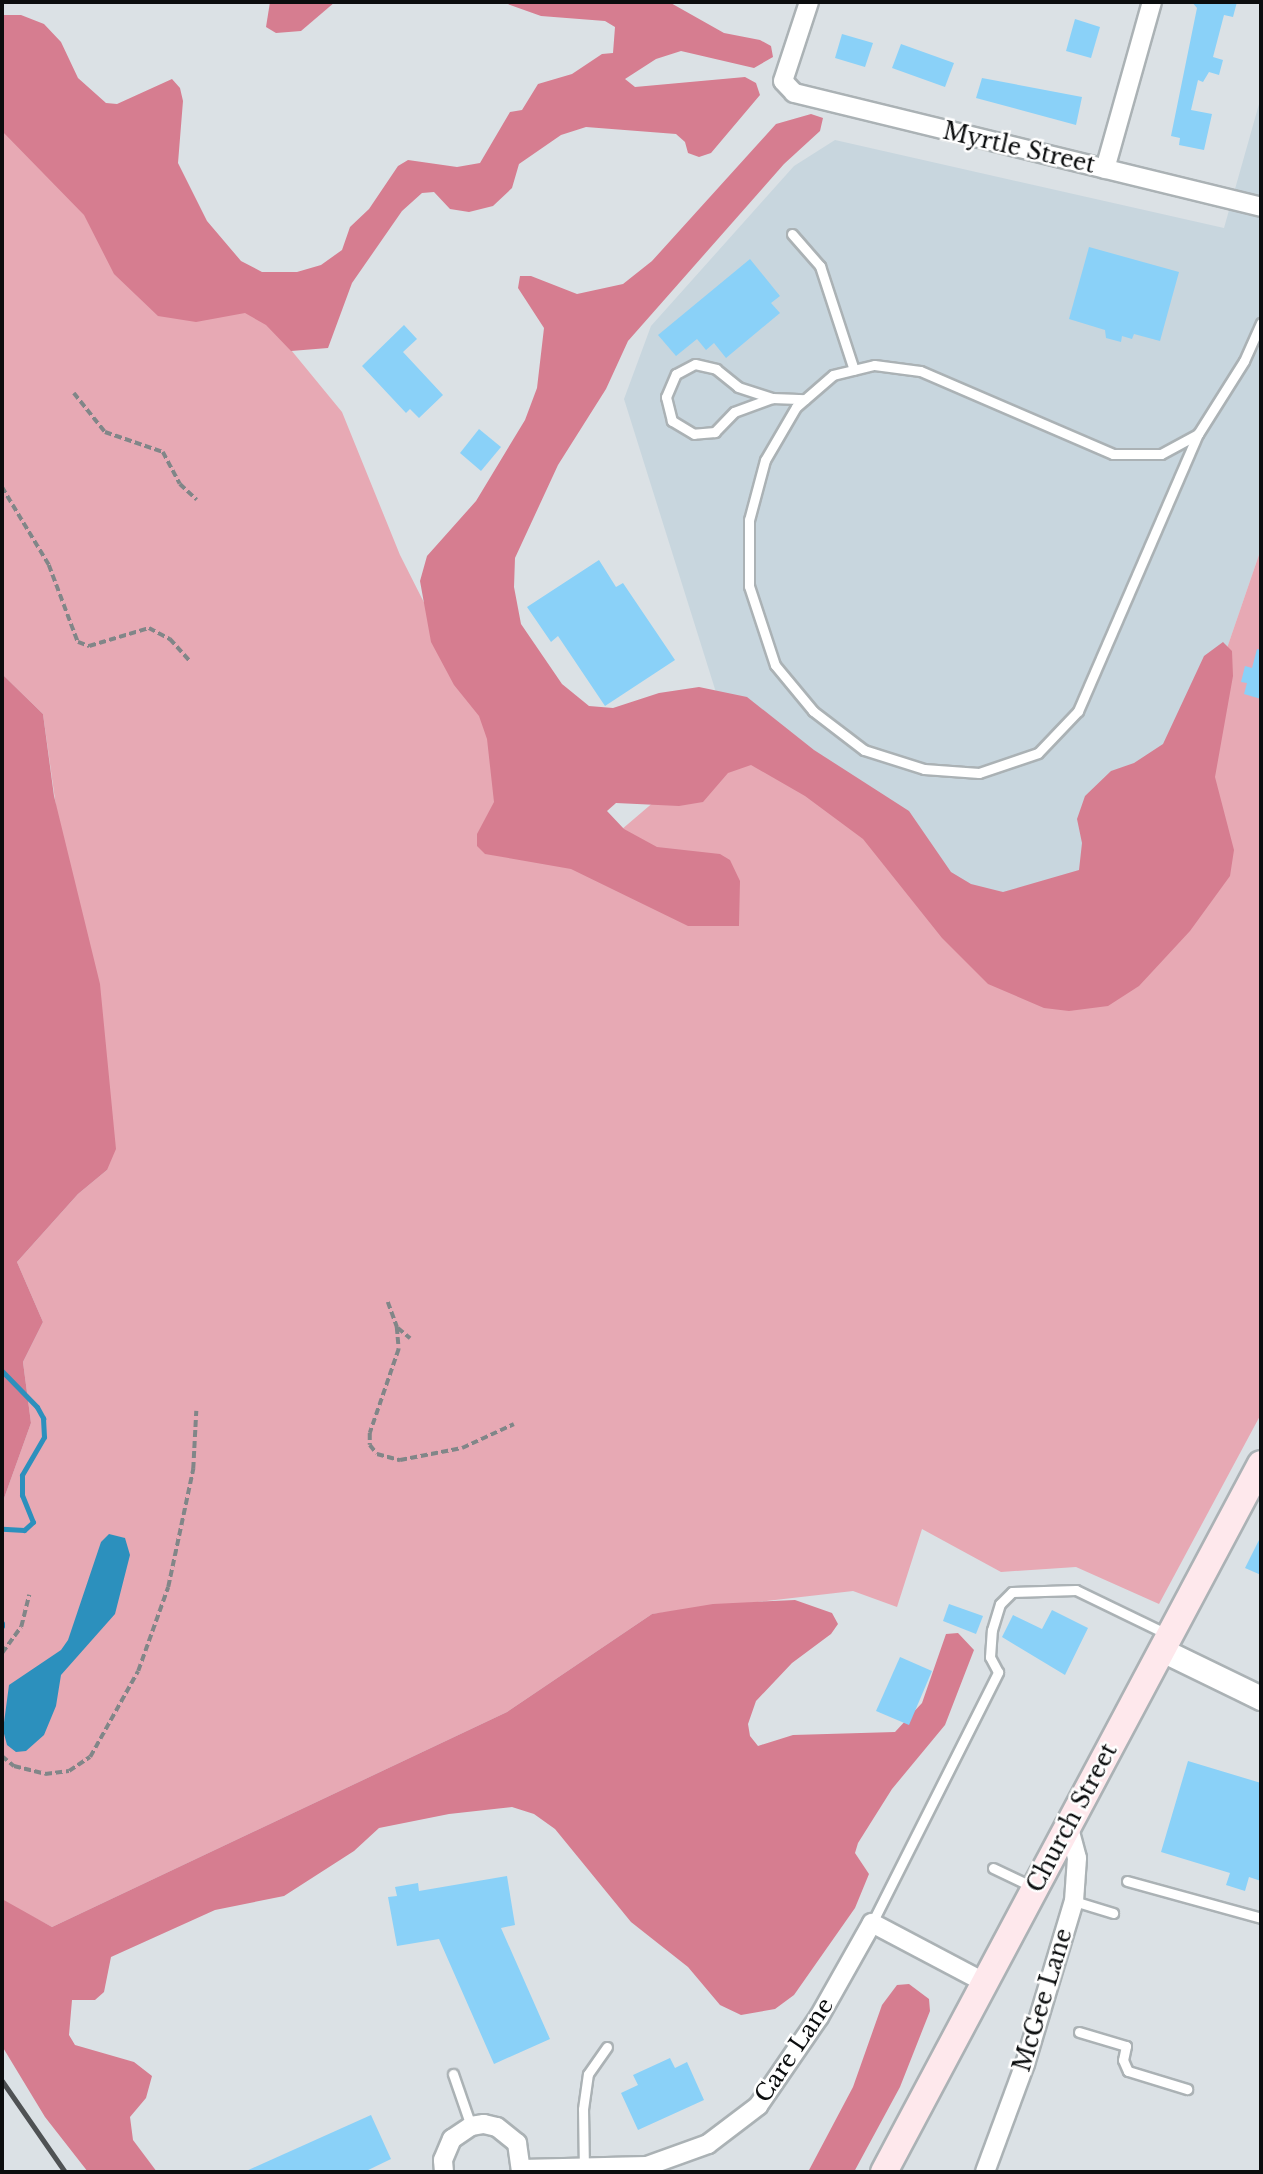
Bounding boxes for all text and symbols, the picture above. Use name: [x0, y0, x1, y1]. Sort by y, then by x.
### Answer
street label: Myrtle Street: [940, 117, 1098, 179]
street label: Church Street: [1021, 1739, 1123, 1897]
street label: McGee Lane: [1008, 1925, 1078, 2075]
street label: Care Lane: [749, 1992, 839, 2108]

